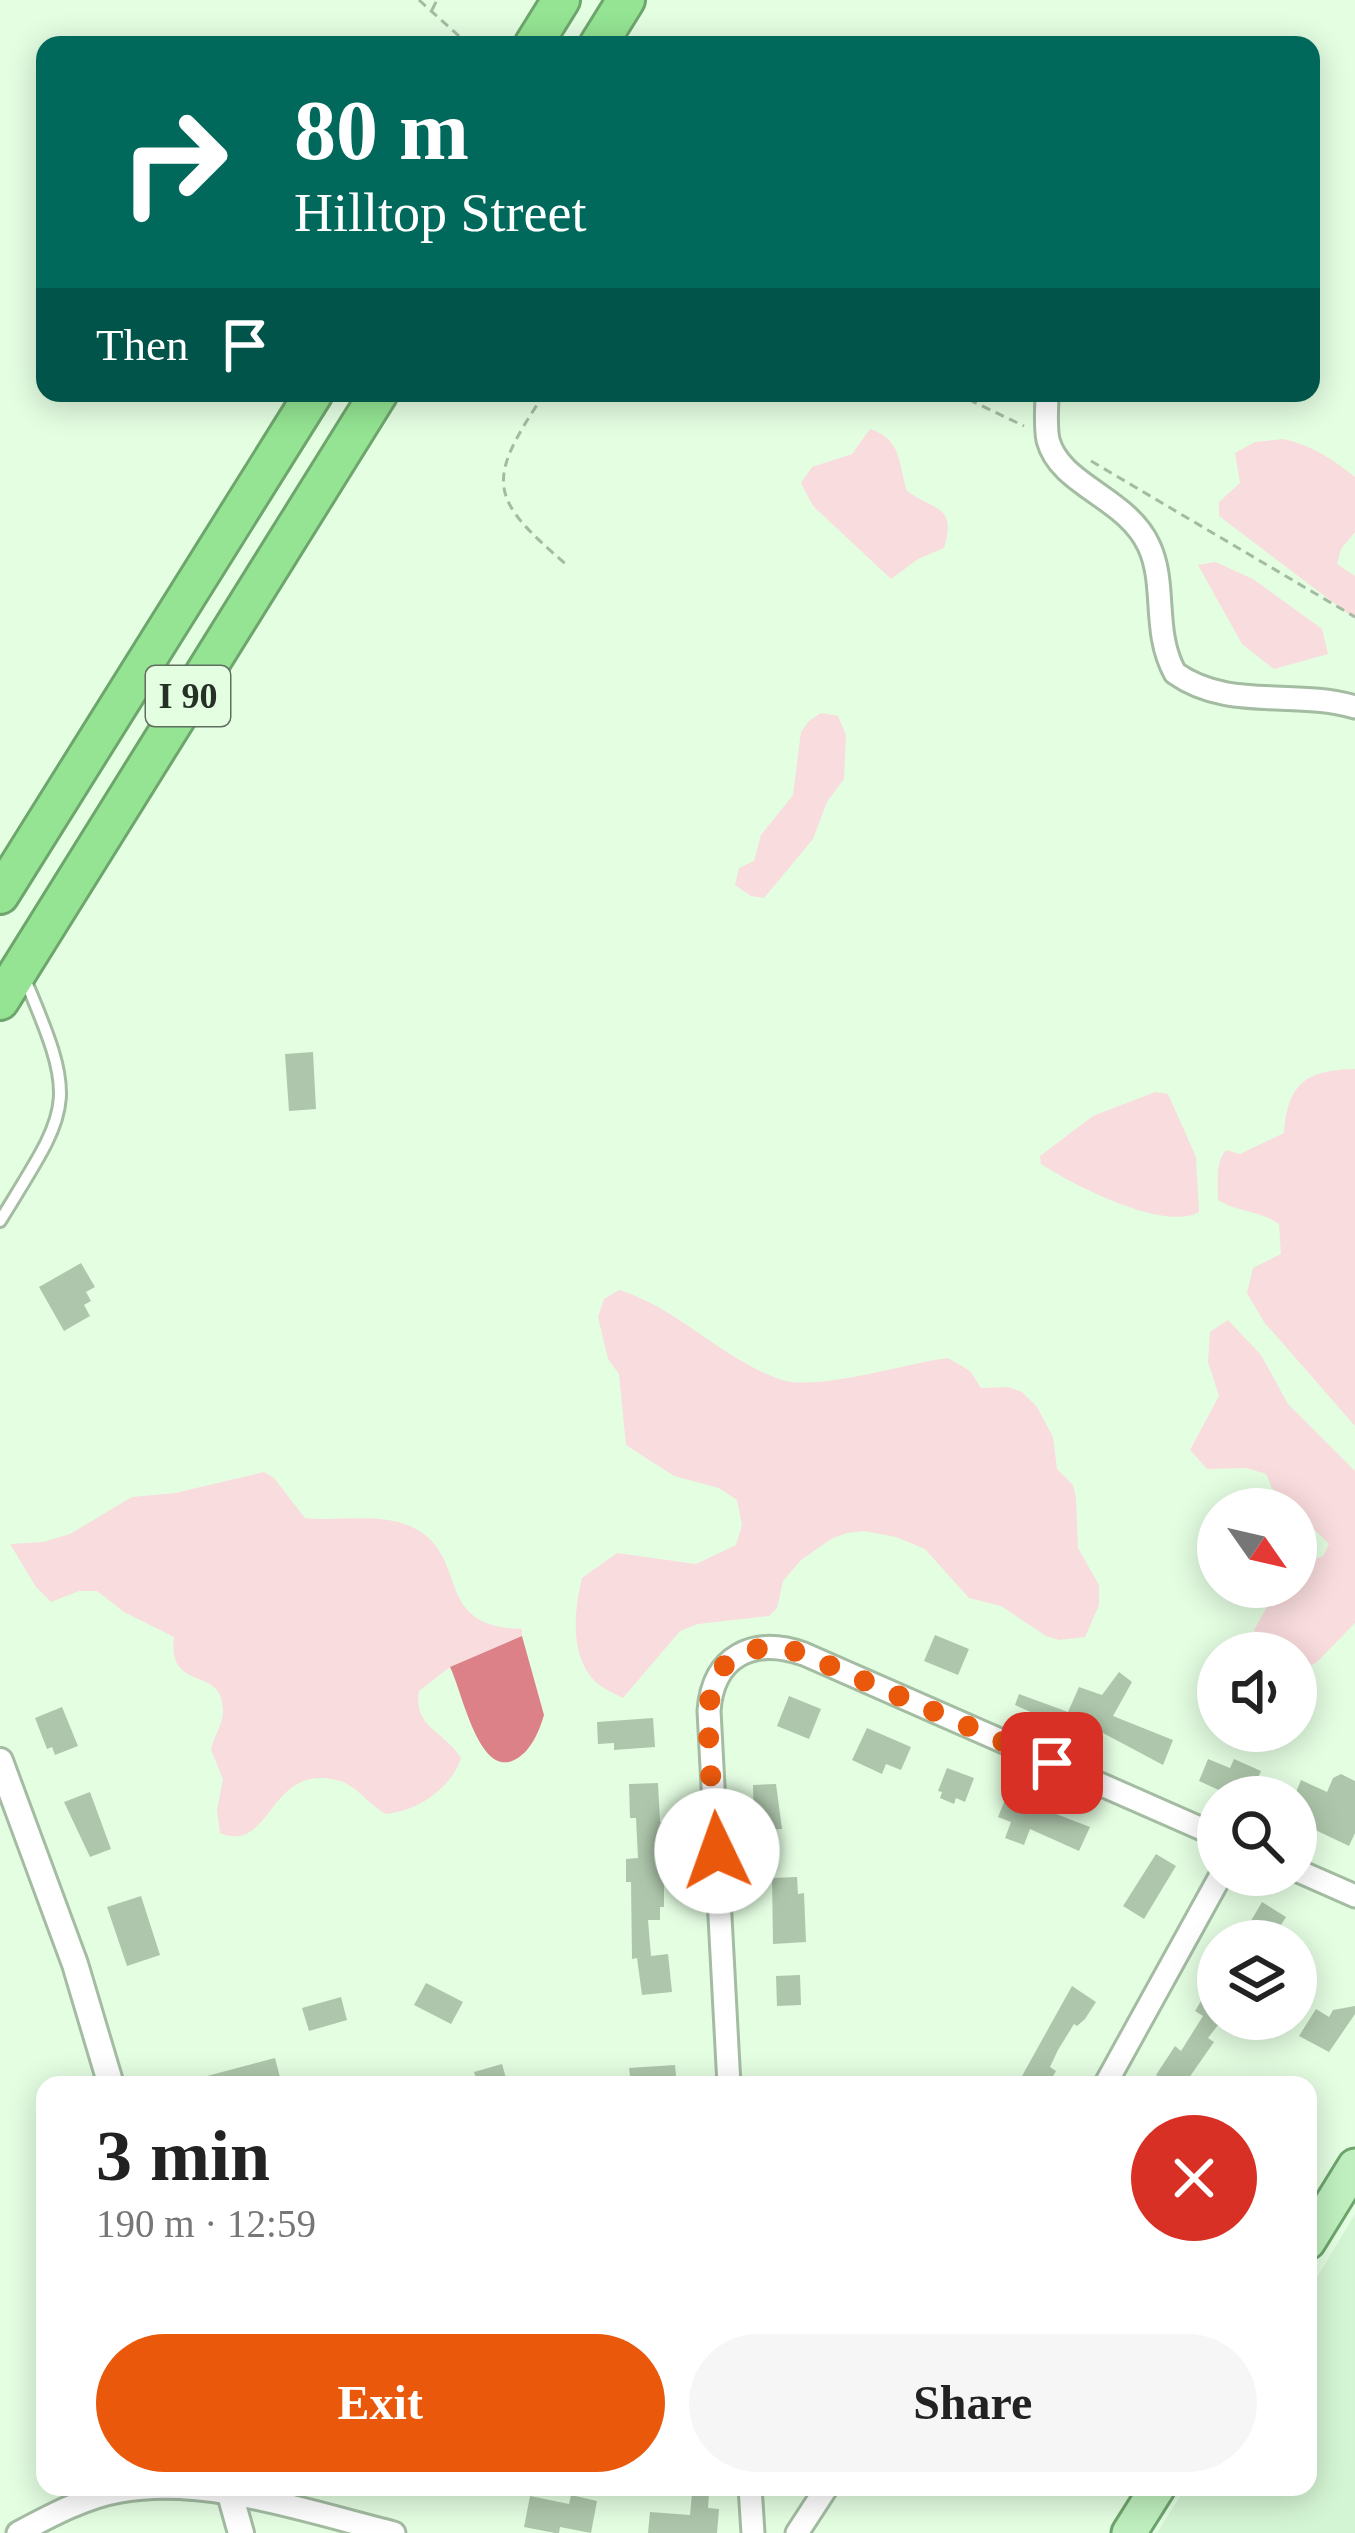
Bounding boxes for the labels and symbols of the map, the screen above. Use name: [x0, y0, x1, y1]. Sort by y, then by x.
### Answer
road number: I 90: [146, 666, 230, 726]
north arrow: [1197, 1488, 1317, 1608]
pin: [1001, 1712, 1103, 1814]
position arrow: [654, 1788, 780, 1914]

